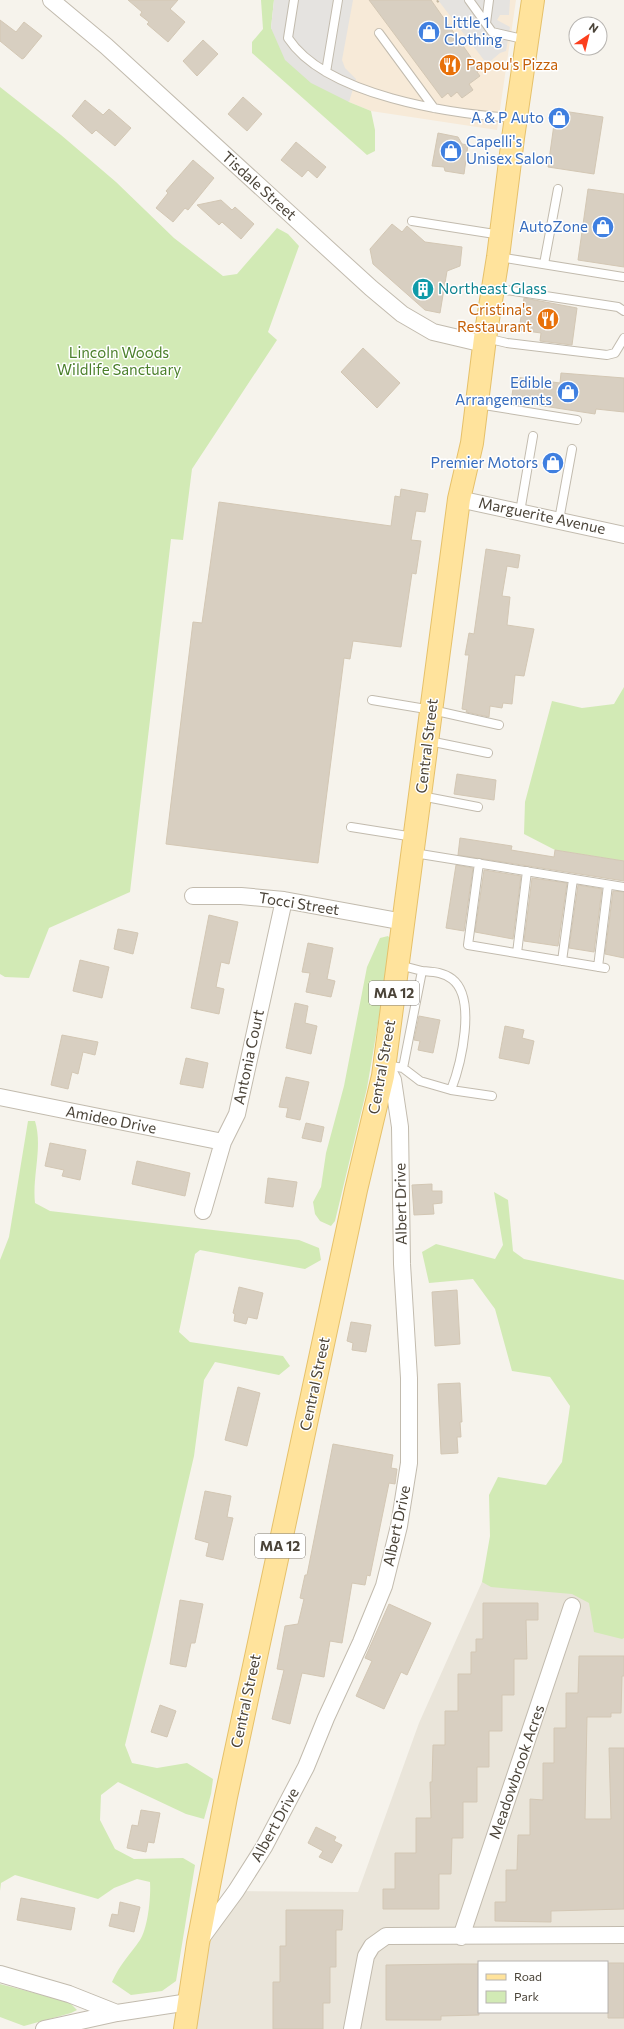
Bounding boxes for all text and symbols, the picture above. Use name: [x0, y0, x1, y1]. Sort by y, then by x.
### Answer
place label: Little 1 Clothing: [444, 13, 502, 48]
north arrow: [568, 16, 608, 56]
shop icon: Little 1 Clothing: [416, 19, 442, 45]
text: N: [587, 20, 601, 35]
restaurant icon: Papou's Pizza: [437, 52, 463, 78]
place label: Papou's Pizza: [466, 55, 558, 73]
shop icon: A & P Auto: [546, 105, 572, 131]
place label: A & P Auto: [471, 108, 544, 126]
place label: Capelli's Unisex Salon: [466, 132, 553, 167]
shop icon: Capelli's Unisex Salon: [438, 138, 464, 164]
street label: Tisdale Street: [219, 147, 301, 223]
shop icon: AutoZone: [590, 214, 616, 240]
place label: AutoZone: [519, 217, 588, 235]
building icon: Northeast Glass: [410, 276, 436, 302]
place label: Northeast Glass: [438, 279, 547, 297]
place label: Cristina's Restaurant: [457, 300, 532, 335]
restaurant icon: Cristina's Restaurant: [535, 306, 561, 332]
park label: Lincoln Woods Wildlife Sanctuary: [57, 343, 181, 378]
place label: Edible Arrangements: [455, 373, 552, 408]
shop icon: Edible Arrangements: [555, 379, 581, 405]
shop icon: Premier Motors: [540, 450, 566, 476]
place label: Premier Motors: [430, 453, 538, 471]
street label: Marguerite Avenue: [477, 493, 607, 537]
street label: Central Street: [411, 697, 441, 794]
street label: Tocci Street: [258, 888, 341, 918]
road number: MA 12: [369, 981, 419, 1005]
street label: Antonia Court: [229, 1008, 267, 1106]
street label: Central Street: [364, 1018, 398, 1116]
street label: Amideo Drive: [64, 1101, 158, 1137]
street label: Albert Drive: [390, 1163, 410, 1245]
street label: Central Street: [295, 1335, 333, 1432]
street label: Albert Drive: [379, 1484, 413, 1568]
road number: MA 12: [255, 1534, 305, 1558]
street label: Central Street: [226, 1652, 264, 1749]
street label: Meadowbrook Acres: [485, 1702, 548, 1841]
street label: Albert Drive: [246, 1784, 302, 1865]
legend: [478, 1961, 608, 2013]
text: Road: [514, 1969, 542, 1983]
text: Park: [514, 1989, 540, 2003]

